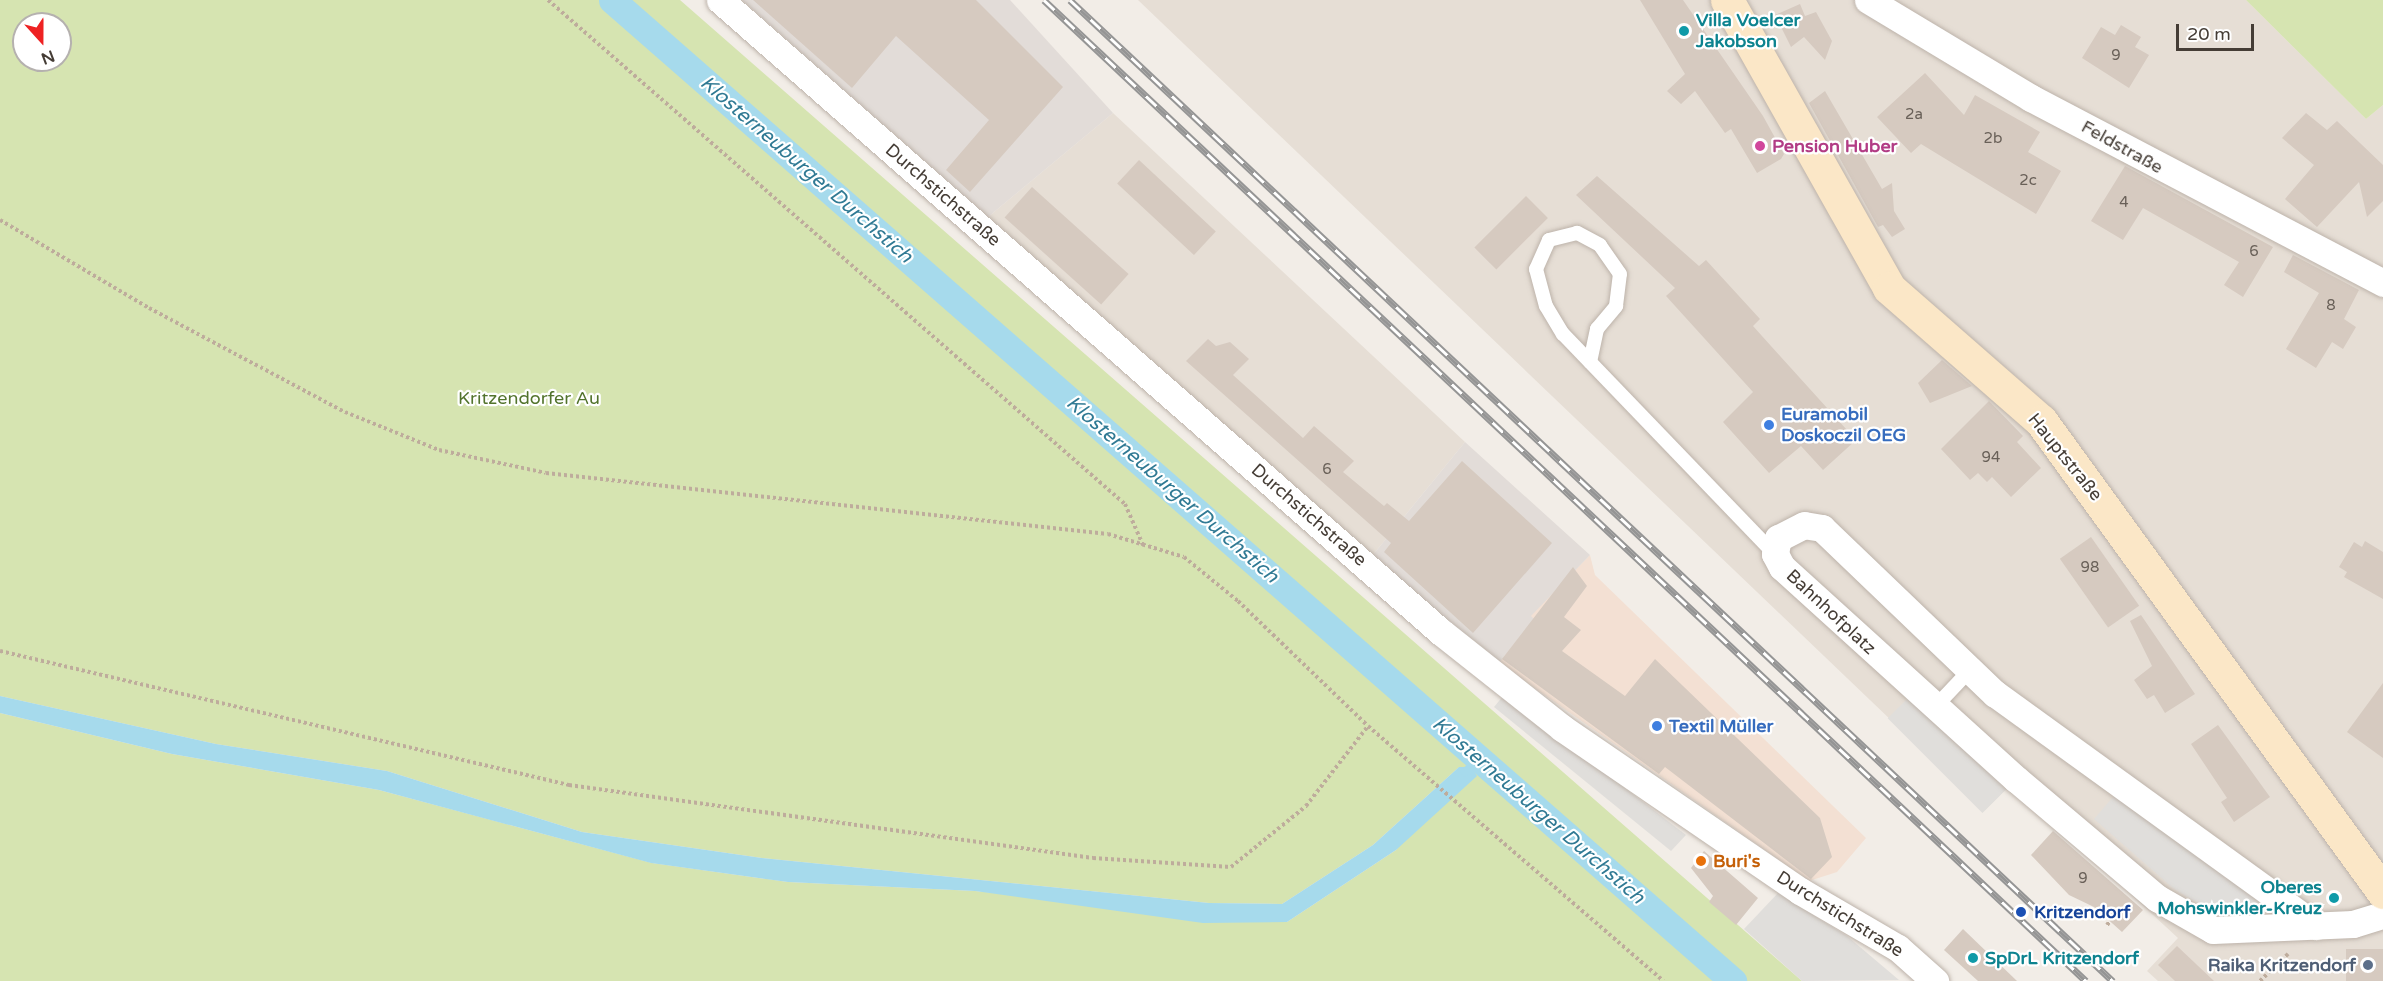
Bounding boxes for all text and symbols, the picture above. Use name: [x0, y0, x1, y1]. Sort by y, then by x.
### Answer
place label: Villa Voelcer Jakobson: [1696, 10, 1800, 52]
north arrow: [12, 12, 72, 72]
scale bar: [2179, 12, 2257, 50]
text: 20 m: [2187, 23, 2231, 45]
marker: Villa Voelcer Jakobson: [1677, 24, 1691, 38]
text: N: [38, 45, 57, 69]
house number: 9: [2111, 47, 2121, 65]
water label: Klosterneuburger Durchstich: [695, 71, 917, 269]
house number: 2a: [1905, 106, 1923, 124]
street label: Feldstraße: [2077, 116, 2167, 178]
house number: 2b: [1984, 130, 2002, 148]
place label: Pension Huber: [1772, 135, 1897, 157]
street label: Durchstichstraße: [881, 139, 1005, 251]
marker: Pension Huber: [1753, 139, 1767, 153]
house number: 2c: [2019, 172, 2037, 190]
house number: 4: [2119, 194, 2129, 212]
house number: 6: [2249, 243, 2259, 261]
house number: 8: [2326, 297, 2336, 315]
park label: Kritzendorfer Au: [458, 387, 600, 409]
water label: Klosterneuburger Durchstich: [1061, 391, 1283, 589]
place label: Euramobil Doskoczil OEG: [1781, 404, 1906, 446]
street label: Hauptstraße: [2023, 409, 2107, 505]
marker: Euramobil Doskoczil OEG: [1762, 418, 1776, 432]
house number: 94: [1982, 449, 2000, 467]
street label: Durchstichstraße: [1247, 459, 1371, 571]
house number: 6: [1322, 461, 1332, 479]
house number: 98: [2081, 559, 2099, 577]
street label: Bahnhofplatz: [1782, 565, 1880, 659]
water label: Klosterneuburger Durchstich: [1427, 712, 1649, 910]
place label: Textil Müller: [1669, 715, 1773, 737]
marker: Textil Müller: [1650, 719, 1664, 733]
place label: Buri's: [1713, 850, 1760, 872]
marker: Buri's: [1694, 854, 1708, 868]
street label: Durchstichstraße: [1773, 866, 1907, 962]
house number: 9: [2078, 870, 2088, 888]
place label: Oberes Mohswinkler-Kreuz: [2157, 877, 2322, 920]
marker: Oberes Mohswinkler-Kreuz: [2327, 891, 2341, 905]
place label: Kritzendorf: [2034, 901, 2130, 923]
marker: Kritzendorf: [2012, 903, 2030, 921]
place label: SpDrL Kritzendorf: [1985, 947, 2139, 969]
marker: SpDrL Kritzendorf: [1966, 951, 1980, 965]
place label: Raika Kritzendorf: [2208, 954, 2356, 976]
marker: Raika Kritzendorf: [2361, 958, 2375, 972]

